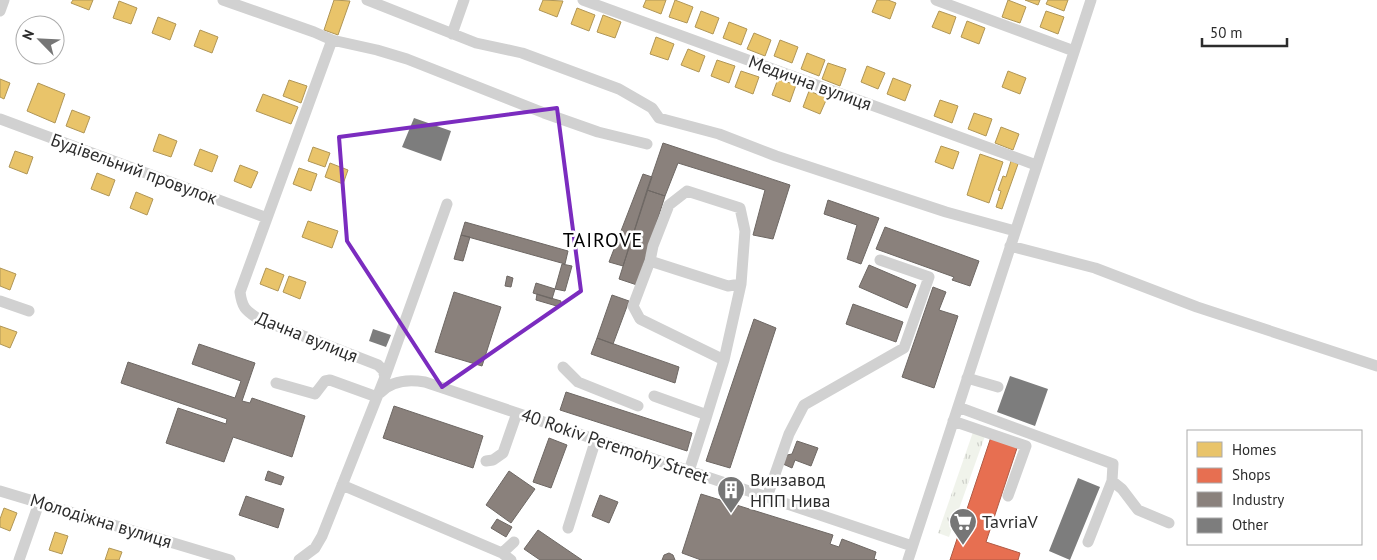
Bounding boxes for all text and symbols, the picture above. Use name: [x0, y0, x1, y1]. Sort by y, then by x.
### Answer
north arrow: [15, 15, 65, 65]
scale bar: [1202, 15, 1287, 47]
text: 50 m: [1210, 23, 1243, 42]
text: N: [18, 27, 38, 43]
street label: Медична вулиця: [746, 50, 875, 115]
street label: Будівельний провулок: [48, 128, 221, 209]
district label: TAIROVE: [563, 227, 643, 253]
street label: Дачна вулиця: [253, 306, 361, 367]
street label: 40 Rokiv Peremohy Street: [518, 403, 712, 488]
legend: [1187, 430, 1362, 545]
text: Homes: [1232, 440, 1276, 459]
text: Shops: [1232, 465, 1271, 484]
place label: Винзавод НПП Нива: [750, 468, 830, 512]
building icon: Винзавод НПП Нива: [716, 475, 746, 514]
street label: Молодіжна вулиця: [28, 488, 175, 553]
text: Industry: [1232, 490, 1284, 509]
supermarket icon: TavriaV: [948, 507, 978, 546]
place label: TavriaV: [982, 510, 1039, 533]
text: Other: [1232, 515, 1268, 534]

